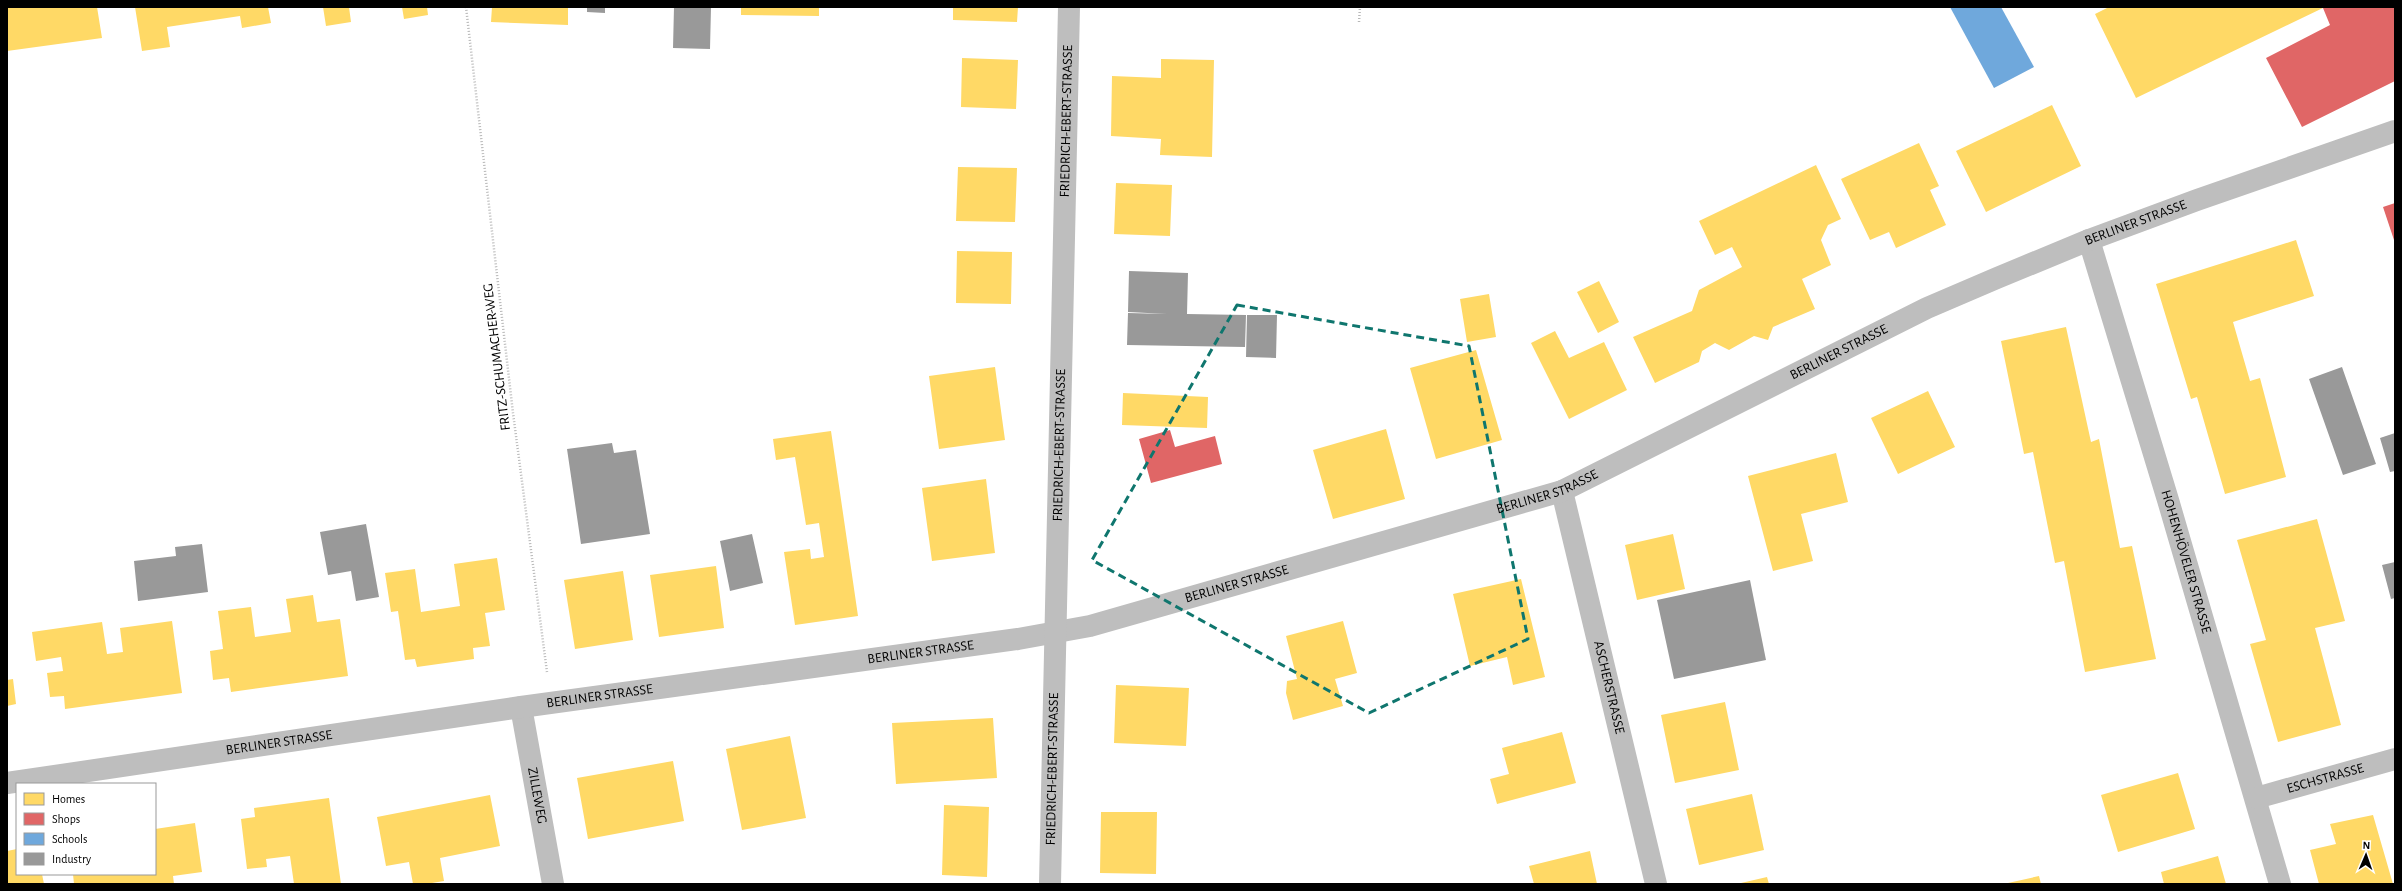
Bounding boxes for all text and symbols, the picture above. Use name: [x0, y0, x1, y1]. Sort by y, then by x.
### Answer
street label: FRIEDRICH-EBERT-STRASSE: [1058, 44, 1075, 198]
street label: BERLINER STRASSE: [2083, 197, 2189, 248]
street label: FRITZ-SCHUMACHER-WEG: [481, 283, 513, 431]
street label: BERLINER STRASSE: [1788, 322, 1890, 382]
street label: FRIEDRICH-EBERT-STRASSE: [1051, 368, 1068, 522]
street label: BERLINER STRASSE: [1495, 467, 1600, 516]
street label: HOHENHÖVELER STRASSE: [2158, 488, 2214, 635]
street label: BERLINER STRASSE: [1183, 562, 1290, 605]
street label: BERLINER STRASSE: [867, 638, 975, 667]
street label: ASCHERSTRASSE: [1591, 640, 1627, 736]
street label: BERLINER STRASSE: [546, 682, 654, 710]
street label: FRIEDRICH-EBERT-STRASSE: [1044, 692, 1061, 845]
street label: BERLINER STRASSE: [225, 728, 333, 758]
street label: ESCHSTRASSE: [2285, 761, 2366, 796]
street label: ZILLEWEG: [525, 766, 549, 825]
legend: [16, 783, 156, 875]
text: Homes: [52, 793, 85, 805]
text: Shops: [52, 813, 80, 825]
text: Schools: [52, 833, 87, 845]
north arrow: [2346, 835, 2386, 875]
text: N: [2362, 840, 2370, 851]
text: Industry: [52, 853, 91, 866]

